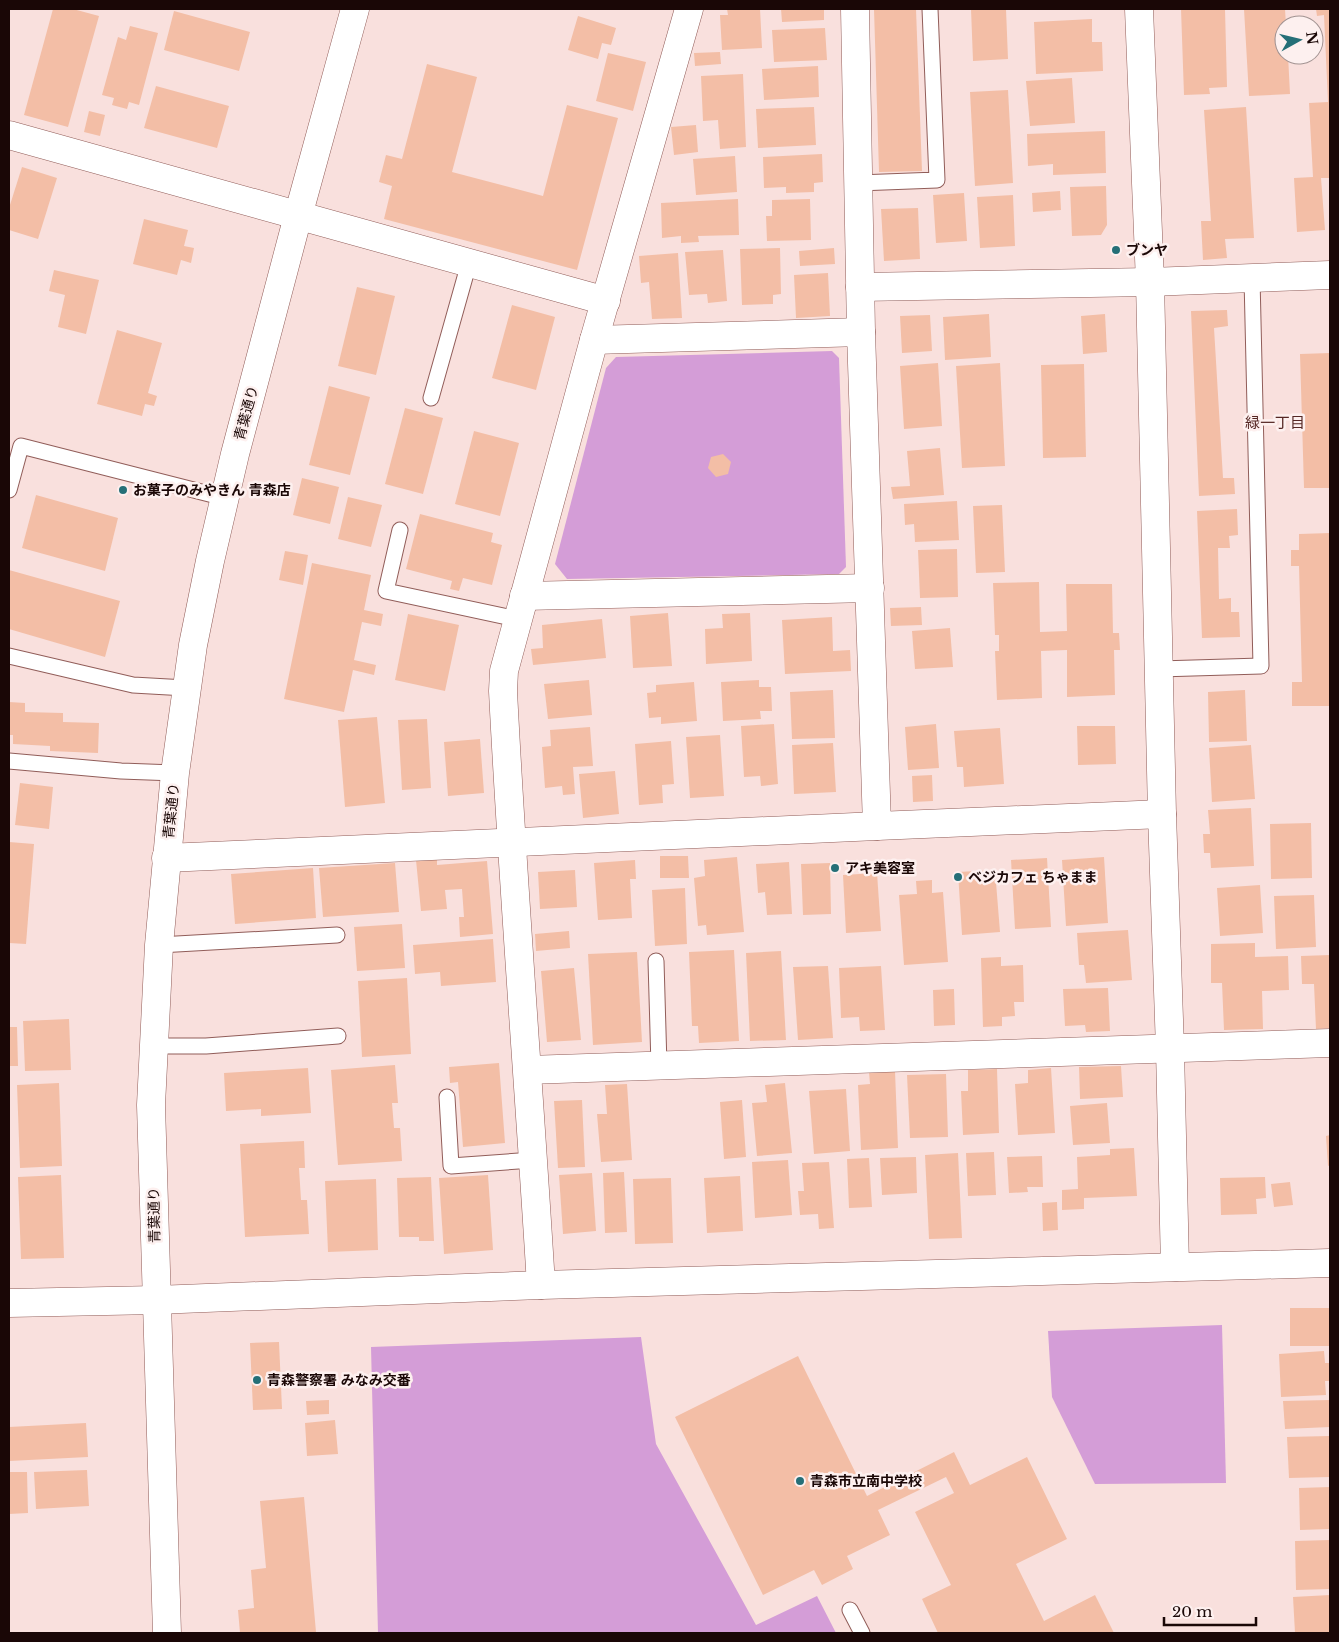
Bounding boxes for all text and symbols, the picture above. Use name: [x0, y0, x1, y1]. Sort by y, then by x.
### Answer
north arrow: [1274, 15, 1324, 65]
text: N: [1302, 30, 1322, 46]
place label: ブンヤ: [1126, 241, 1168, 259]
marker: ブンヤ: [1110, 244, 1122, 256]
street label: 青葉通り: [230, 384, 262, 442]
district label: 緑一丁目: [1245, 413, 1305, 432]
place label: お菓子のみやきん 青森店: [133, 481, 291, 499]
marker: お菓子のみやきん 青森店: [117, 484, 129, 496]
street label: 青葉通り: [159, 782, 183, 840]
place label: アキ美容室: [845, 859, 915, 877]
marker: アキ美容室: [829, 862, 841, 874]
place label: ベジカフェ ちゃまま: [968, 868, 1098, 886]
marker: ベジカフェ ちゃまま: [952, 871, 964, 883]
street label: 青葉通り: [145, 1187, 163, 1243]
place label: 青森警察署 みなみ交番: [267, 1371, 411, 1389]
marker: 青森警察署 みなみ交番: [251, 1374, 263, 1386]
place label: 青森市立南中学校: [810, 1472, 922, 1490]
marker: 青森市立南中学校: [794, 1475, 806, 1487]
scale bar: [1164, 1594, 1256, 1626]
text: 20 m: [1172, 1602, 1212, 1621]

